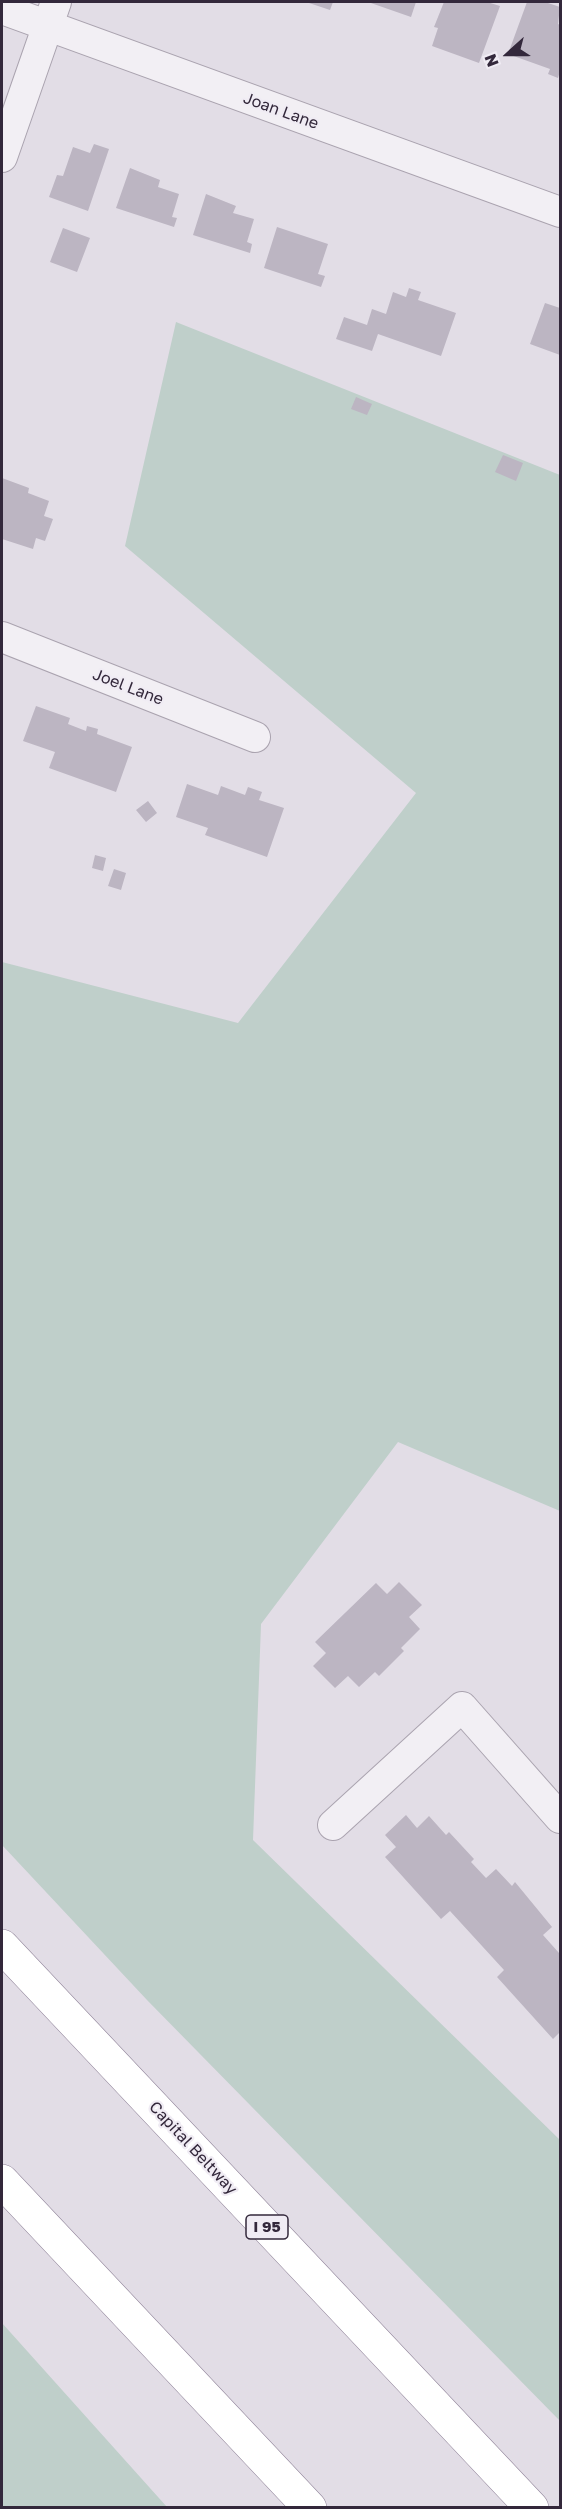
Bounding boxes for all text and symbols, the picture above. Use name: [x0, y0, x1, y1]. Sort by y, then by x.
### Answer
north arrow: [478, 24, 538, 84]
text: N: [480, 51, 503, 70]
street label: Joan Lane: [241, 89, 321, 133]
street label: Joel Lane: [90, 665, 166, 709]
street label: Capital Beltway: [145, 2097, 241, 2199]
road number: I 95: [246, 2215, 288, 2239]

